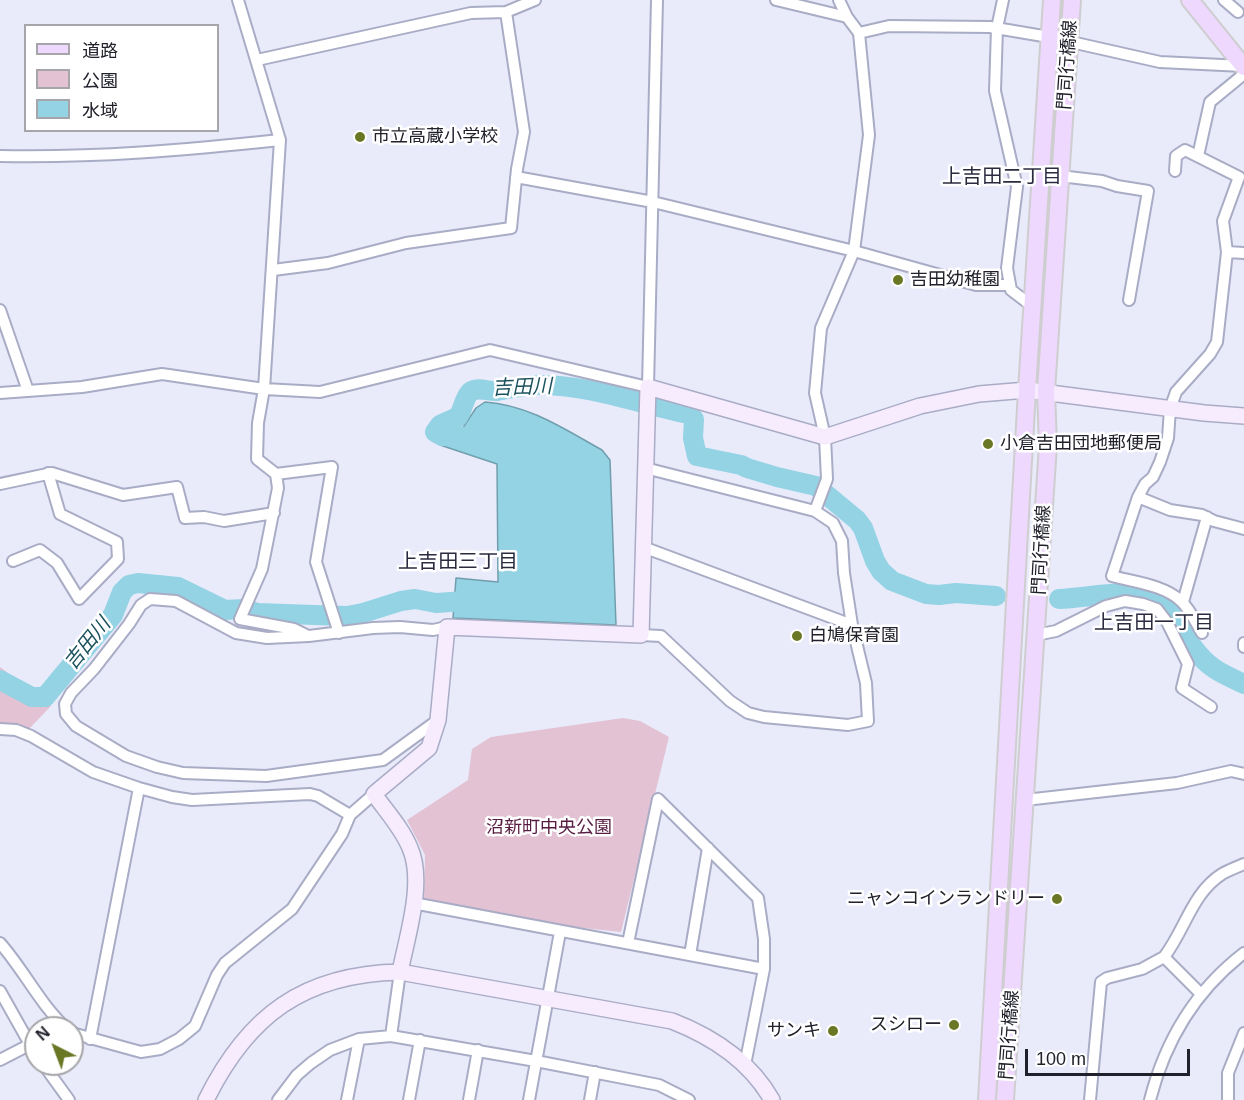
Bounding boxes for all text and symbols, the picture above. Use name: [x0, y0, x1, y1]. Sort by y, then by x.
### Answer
street label: 門司行橋線: [1054, 19, 1082, 111]
legend: [24, 24, 219, 132]
text: 道路: [82, 41, 118, 61]
text: 公園: [82, 71, 118, 91]
text: 水域: [82, 101, 118, 121]
place label: 市立高蔵小学校: [372, 126, 498, 148]
marker: 市立高蔵小学校: [353, 130, 367, 144]
district label: 上吉田二丁目: [942, 165, 1062, 189]
place label: 吉田幼稚園: [910, 269, 1000, 291]
marker: 吉田幼稚園: [891, 273, 905, 287]
water label: 吉田川: [492, 375, 552, 401]
place label: 小倉吉田団地郵便局: [1000, 433, 1162, 455]
marker: 小倉吉田団地郵便局: [981, 437, 995, 451]
street label: 門司行橋線: [1029, 504, 1055, 596]
district label: 上吉田三丁目: [398, 550, 518, 574]
district label: 上吉田一丁目: [1094, 611, 1214, 635]
water label: 吉田川: [60, 613, 116, 675]
place label: 白鳩保育園: [809, 625, 899, 647]
marker: 白鳩保育園: [790, 629, 804, 643]
park label: 沼新町中央公園: [486, 817, 612, 839]
place label: ニャンコインランドリー: [847, 888, 1045, 910]
marker: ニャンコインランドリー: [1050, 892, 1064, 906]
street label: 門司行橋線: [996, 989, 1024, 1081]
place label: スシロー: [870, 1014, 942, 1036]
north arrow: [24, 1016, 84, 1076]
marker: スシロー: [947, 1018, 961, 1032]
place label: サンキ: [767, 1020, 821, 1042]
text: N: [33, 1024, 53, 1044]
marker: サンキ: [826, 1024, 840, 1038]
scale bar: [1028, 1037, 1193, 1075]
text: 100 m: [1036, 1049, 1086, 1069]

